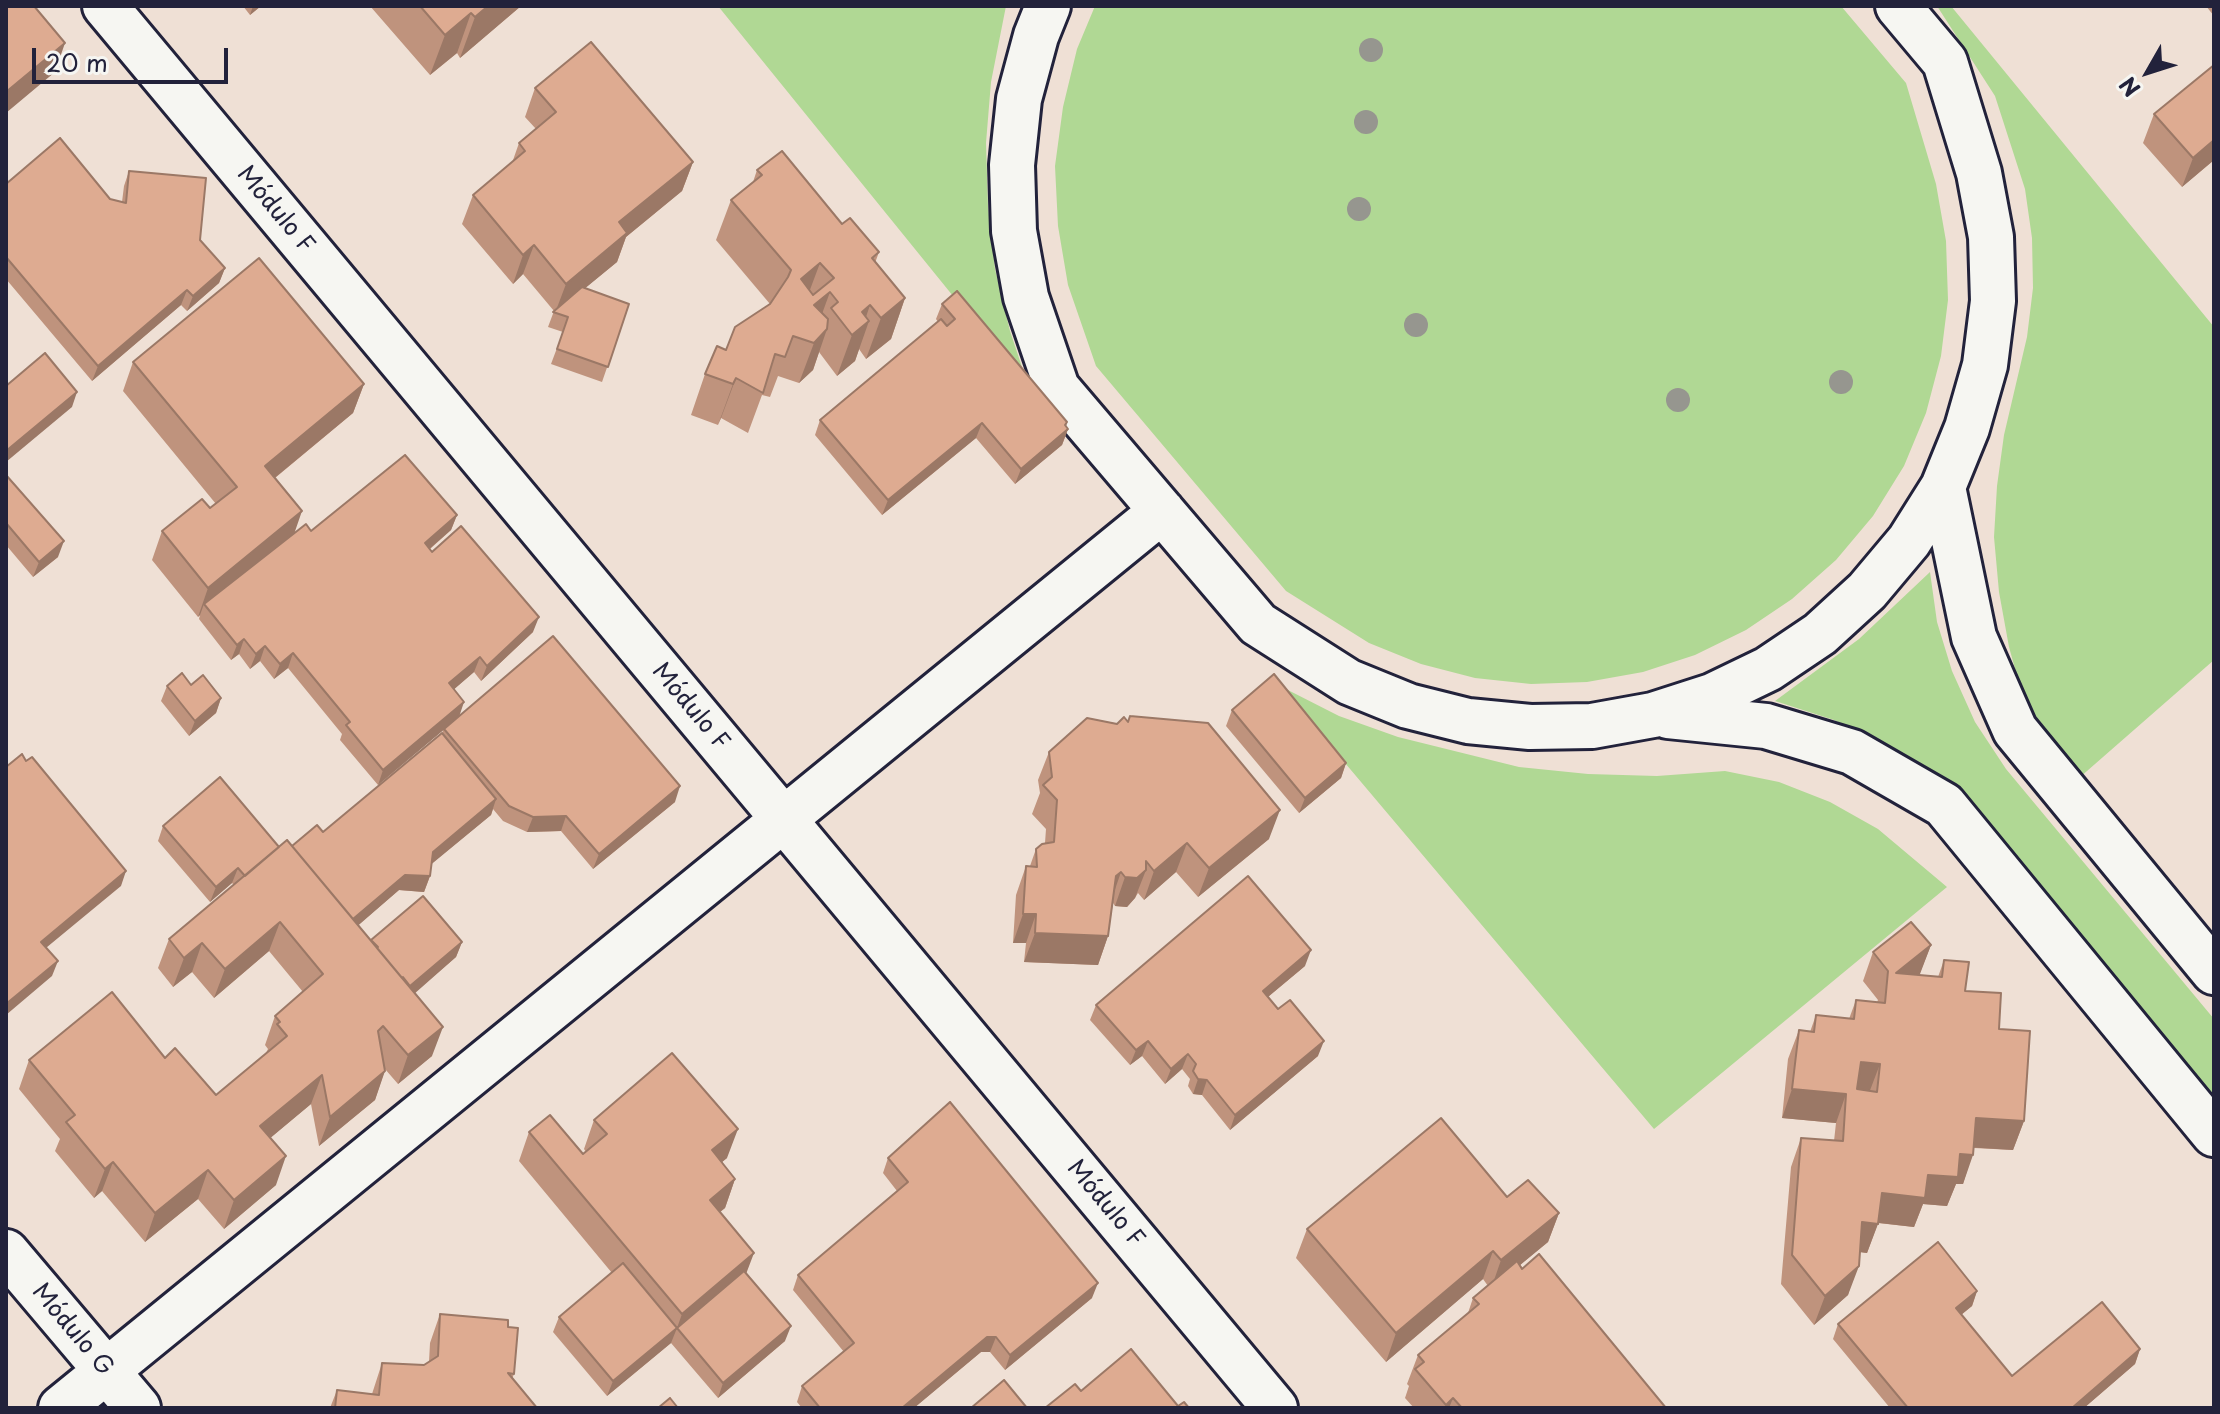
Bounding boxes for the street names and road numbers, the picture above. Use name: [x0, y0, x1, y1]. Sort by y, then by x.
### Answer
street label: Módulo F: [230, 160, 320, 260]
street label: Módulo F: [645, 657, 735, 757]
street label: Módulo F: [1060, 1154, 1150, 1254]
street label: Módulo G: [25, 1278, 119, 1382]

